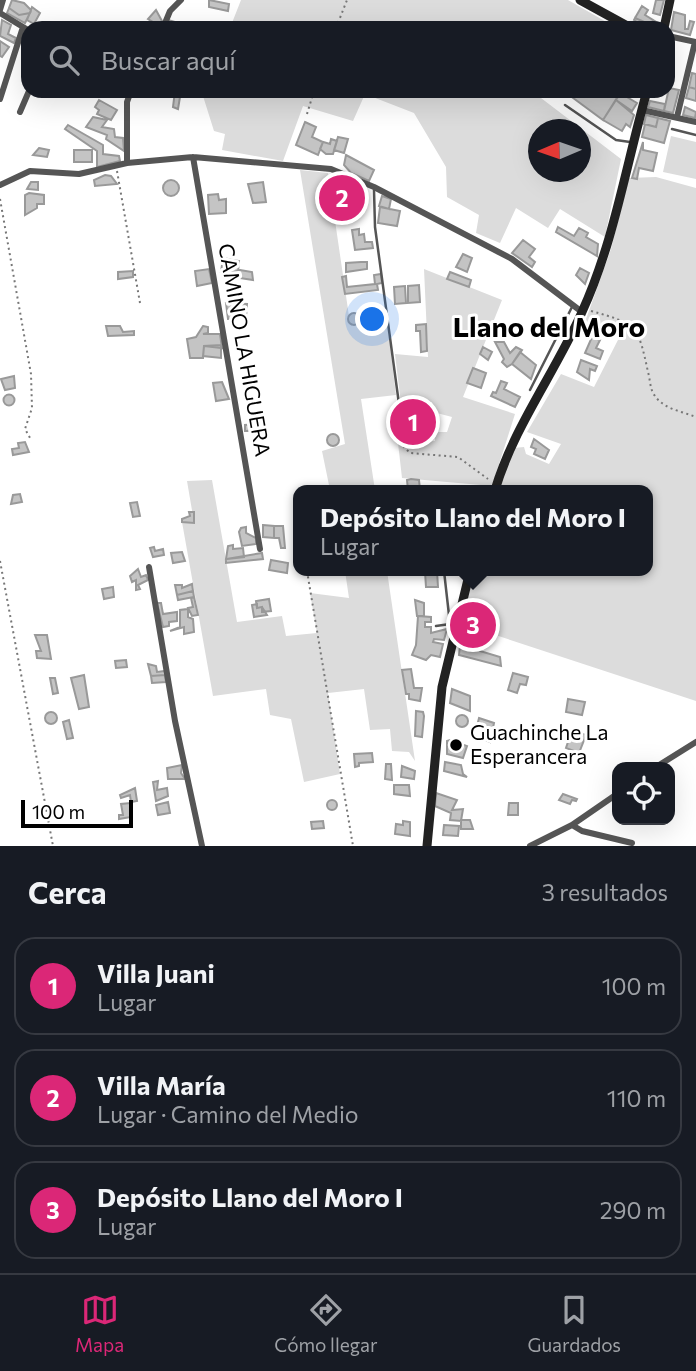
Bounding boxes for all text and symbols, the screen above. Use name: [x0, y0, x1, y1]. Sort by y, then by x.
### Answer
search box: [21, 21, 675, 98]
icon: search: [45, 41, 83, 79]
text: Buscar aquí: [101, 44, 236, 75]
north arrow: [528, 119, 591, 182]
pin: 2: [319, 172, 365, 224]
street label: CAMINO LA HIGUERA: [214, 241, 277, 458]
your location: [355, 302, 389, 336]
district label: Llano del Moro: [453, 309, 645, 343]
pin: 1: [390, 396, 436, 448]
popup: [293, 485, 653, 576]
text: Depósito Llano del Moro I: [320, 501, 626, 532]
text: Lugar: [320, 532, 380, 560]
pin: 3: [450, 599, 496, 651]
place label: Guachinche La Esperancera: [470, 719, 608, 768]
marker: Guachinche La Esperancera: [448, 737, 464, 753]
map controls: [612, 762, 675, 825]
button: locate: [612, 762, 675, 825]
scale bar: [21, 797, 133, 829]
text: 100 m: [32, 800, 85, 823]
text: Cerca: [28, 873, 107, 910]
text: 3 resultados: [542, 878, 668, 906]
text: Villa Juani: [97, 957, 215, 988]
text: 1: [48, 972, 58, 1000]
text: 100 m: [602, 972, 666, 1000]
text: Lugar: [97, 988, 157, 1016]
text: Villa María: [97, 1069, 226, 1100]
text: 2: [46, 1084, 60, 1112]
text: 110 m: [607, 1084, 666, 1112]
text: Lugar · Camino del Medio: [97, 1100, 359, 1128]
text: Depósito Llano del Moro I: [97, 1181, 403, 1212]
text: 3: [46, 1196, 60, 1224]
text: 290 m: [600, 1196, 666, 1224]
text: Lugar: [97, 1212, 157, 1240]
tab: Mapa: [75, 1291, 124, 1356]
tab: Cómo llegar: [274, 1291, 377, 1356]
tab: Guardados: [528, 1291, 621, 1356]

